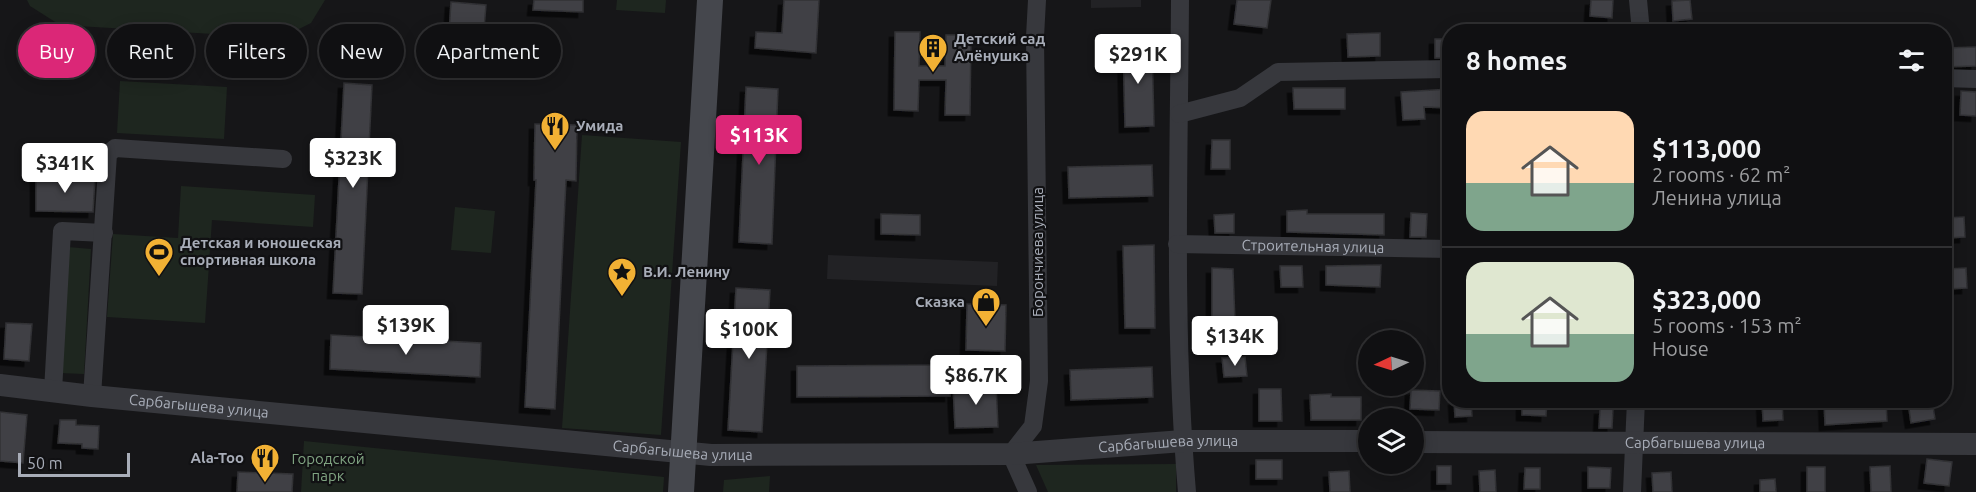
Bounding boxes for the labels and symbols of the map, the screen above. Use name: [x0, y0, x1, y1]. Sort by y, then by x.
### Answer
place label: Детский сад Алёнушка: [954, 30, 1045, 64]
building icon: Детский сад Алёнушка: [917, 32, 949, 74]
pin: $291K: [1096, 34, 1180, 85]
restaurant icon: Умида: [539, 110, 571, 152]
pin: $113K: [717, 115, 801, 166]
place label: Умида: [576, 117, 623, 134]
pin: $323K: [311, 138, 395, 189]
pin: $341K: [23, 143, 107, 194]
street label: Борончиева улица: [1029, 187, 1046, 317]
place label: Детская и юношеская спортивная школа: [180, 234, 341, 268]
sports icon: Детская и юношеская спортивная школа: [143, 236, 175, 278]
street label: Строительная улица: [1242, 236, 1384, 256]
place icon: В.И. Ленину: [606, 256, 638, 298]
place label: В.И. Ленину: [643, 263, 730, 280]
shop icon: Сказка: [970, 286, 1002, 328]
place label: Сказка: [915, 293, 965, 310]
pin: $139K: [364, 305, 448, 356]
pin: $100K: [707, 309, 791, 360]
pin: $134K: [1193, 316, 1277, 367]
north arrow: [1358, 330, 1424, 396]
pin: $86.7K: [927, 355, 1025, 406]
street label: Сарбагышева улица: [128, 391, 270, 421]
street label: Сарбагышева улица: [1097, 432, 1238, 455]
street label: Сарбагышева улица: [1625, 434, 1765, 451]
street label: Сарбагышева улица: [612, 437, 753, 463]
restaurant icon: Ala-Too: [249, 442, 281, 484]
place label: Ala-Too: [190, 449, 244, 466]
scale bar: [18, 450, 130, 478]
park label: Городской парк: [291, 450, 365, 484]

